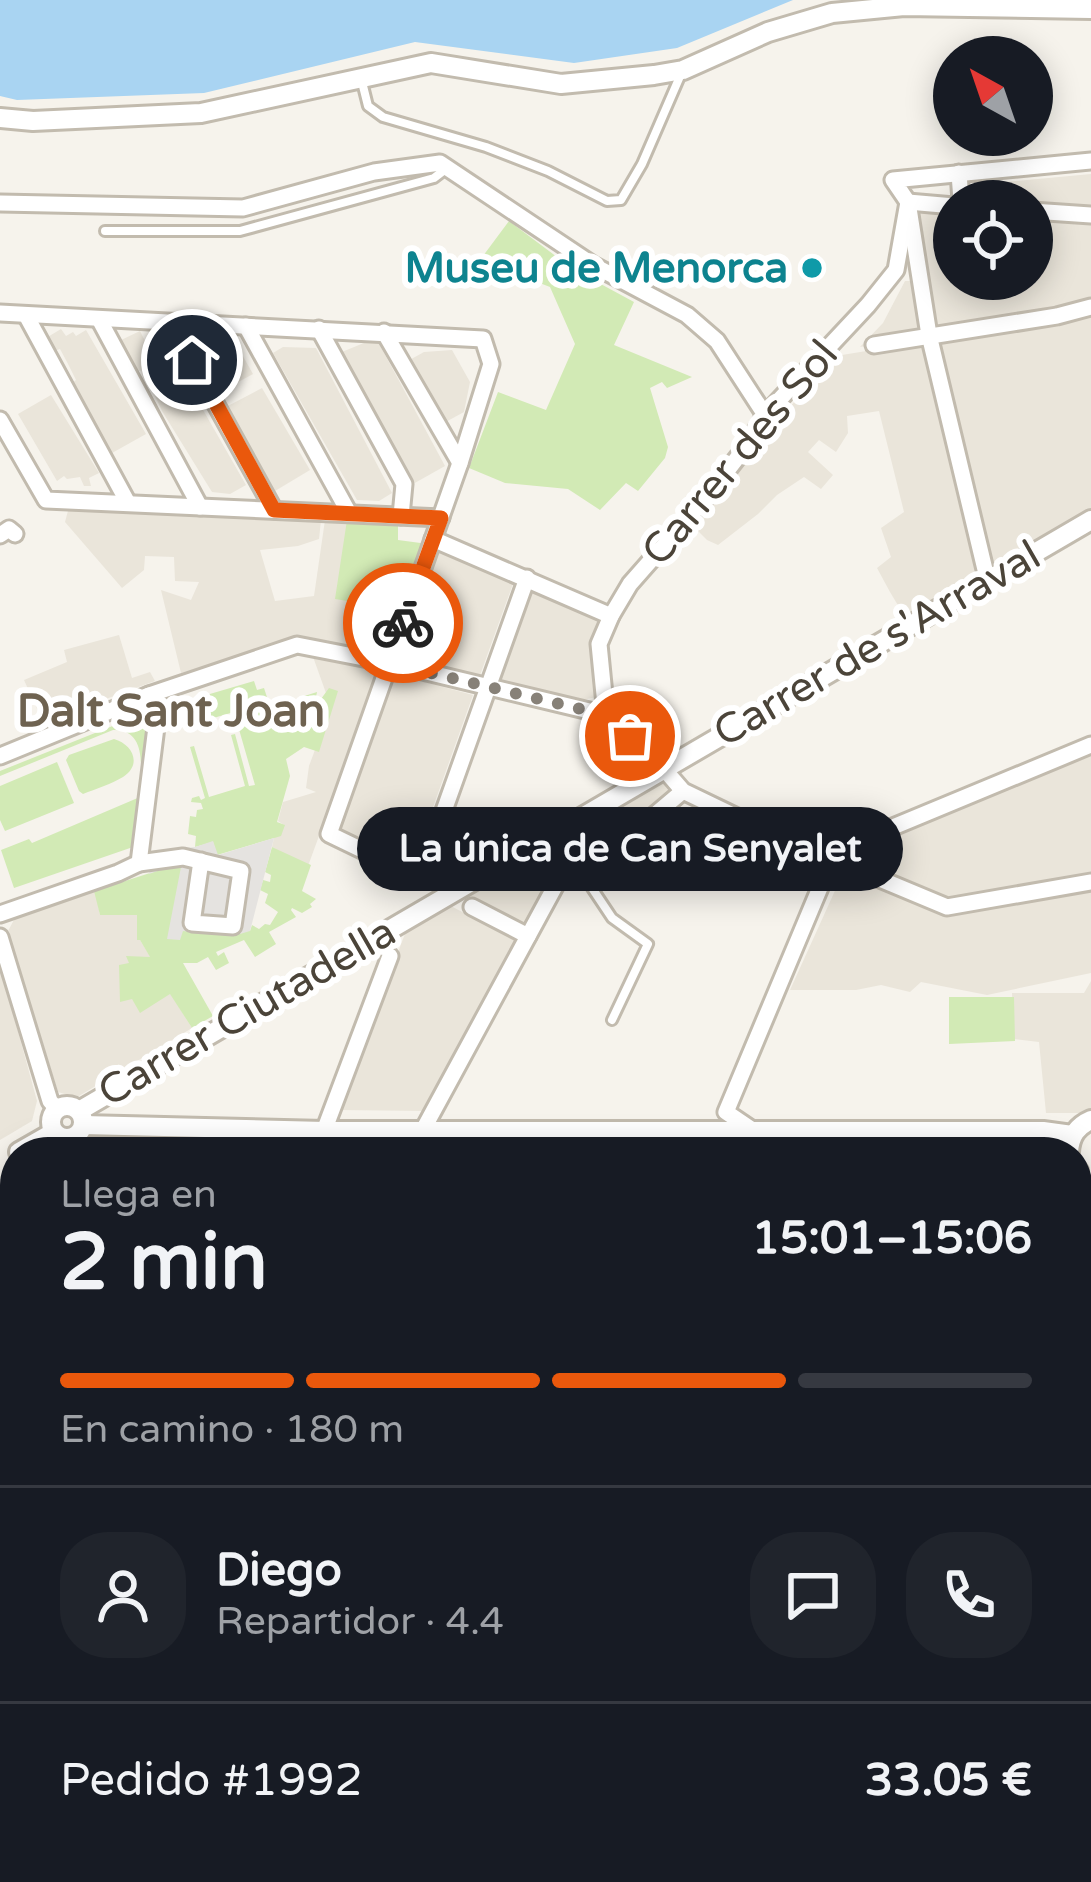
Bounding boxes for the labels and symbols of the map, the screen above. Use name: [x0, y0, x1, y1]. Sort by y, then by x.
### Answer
north arrow: [933, 36, 1053, 156]
place label: Museu de Menorca: [404, 243, 788, 294]
marker: Museu de Menorca: [799, 255, 825, 281]
pin: [141, 309, 243, 411]
street label: Carrer des Sol: [631, 330, 849, 576]
street label: Carrer de s'Arraval: [705, 530, 1049, 758]
courier: [343, 563, 463, 683]
district label: Dalt Sant Joan: [17, 685, 325, 739]
pin: [579, 685, 681, 787]
callout: La única de Can Senyalet: [357, 808, 903, 892]
street label: Carrer Ciutadella: [89, 906, 405, 1118]

